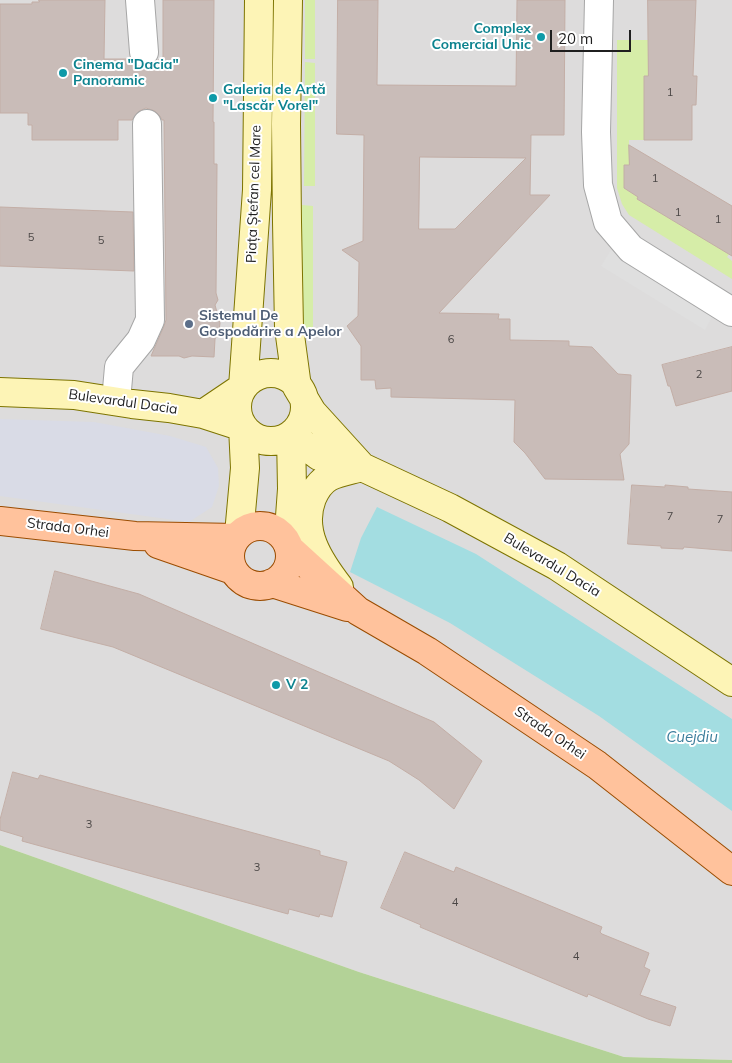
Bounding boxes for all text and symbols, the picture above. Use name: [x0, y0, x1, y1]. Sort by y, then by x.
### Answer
scale bar: [552, 20, 633, 52]
place label: Complex Comercial Unic: [432, 21, 531, 54]
text: 20 m: [558, 29, 593, 48]
marker: Complex Comercial Unic: [535, 31, 547, 43]
place label: Cinema "Dacia" Panoramic: [73, 57, 179, 90]
marker: Cinema "Dacia" Panoramic: [57, 67, 69, 79]
place label: Galeria de Artă "Lascăr Vorel": [223, 82, 326, 114]
house number: 1: [667, 86, 673, 100]
marker: Galeria de Artă "Lascăr Vorel": [207, 92, 219, 104]
street label: Piața Ștefan cel Mare: [243, 125, 265, 263]
house number: 1: [652, 172, 658, 186]
house number: 1: [675, 206, 681, 220]
house number: 1: [715, 213, 721, 227]
house number: 5: [28, 231, 34, 245]
house number: 5: [98, 234, 104, 248]
place label: Sistemul De Gospodărire a Apelor: [199, 308, 342, 341]
marker: Sistemul De Gospodărire a Apelor: [183, 318, 195, 330]
house number: 6: [448, 333, 454, 347]
house number: 2: [696, 368, 702, 382]
street label: Bulevardul Dacia: [67, 386, 179, 418]
house number: 7: [667, 510, 673, 524]
house number: 7: [717, 513, 723, 527]
street label: Strada Orhei: [26, 515, 110, 541]
street label: Bulevardul Dacia: [500, 529, 604, 601]
place label: V 2: [286, 677, 308, 693]
marker: V 2: [270, 679, 282, 691]
street label: Strada Orhei: [511, 703, 589, 763]
water label: Cuejdiu: [666, 728, 718, 746]
house number: 3: [86, 818, 92, 832]
house number: 3: [254, 861, 260, 875]
house number: 4: [452, 896, 458, 910]
house number: 4: [573, 950, 579, 964]

